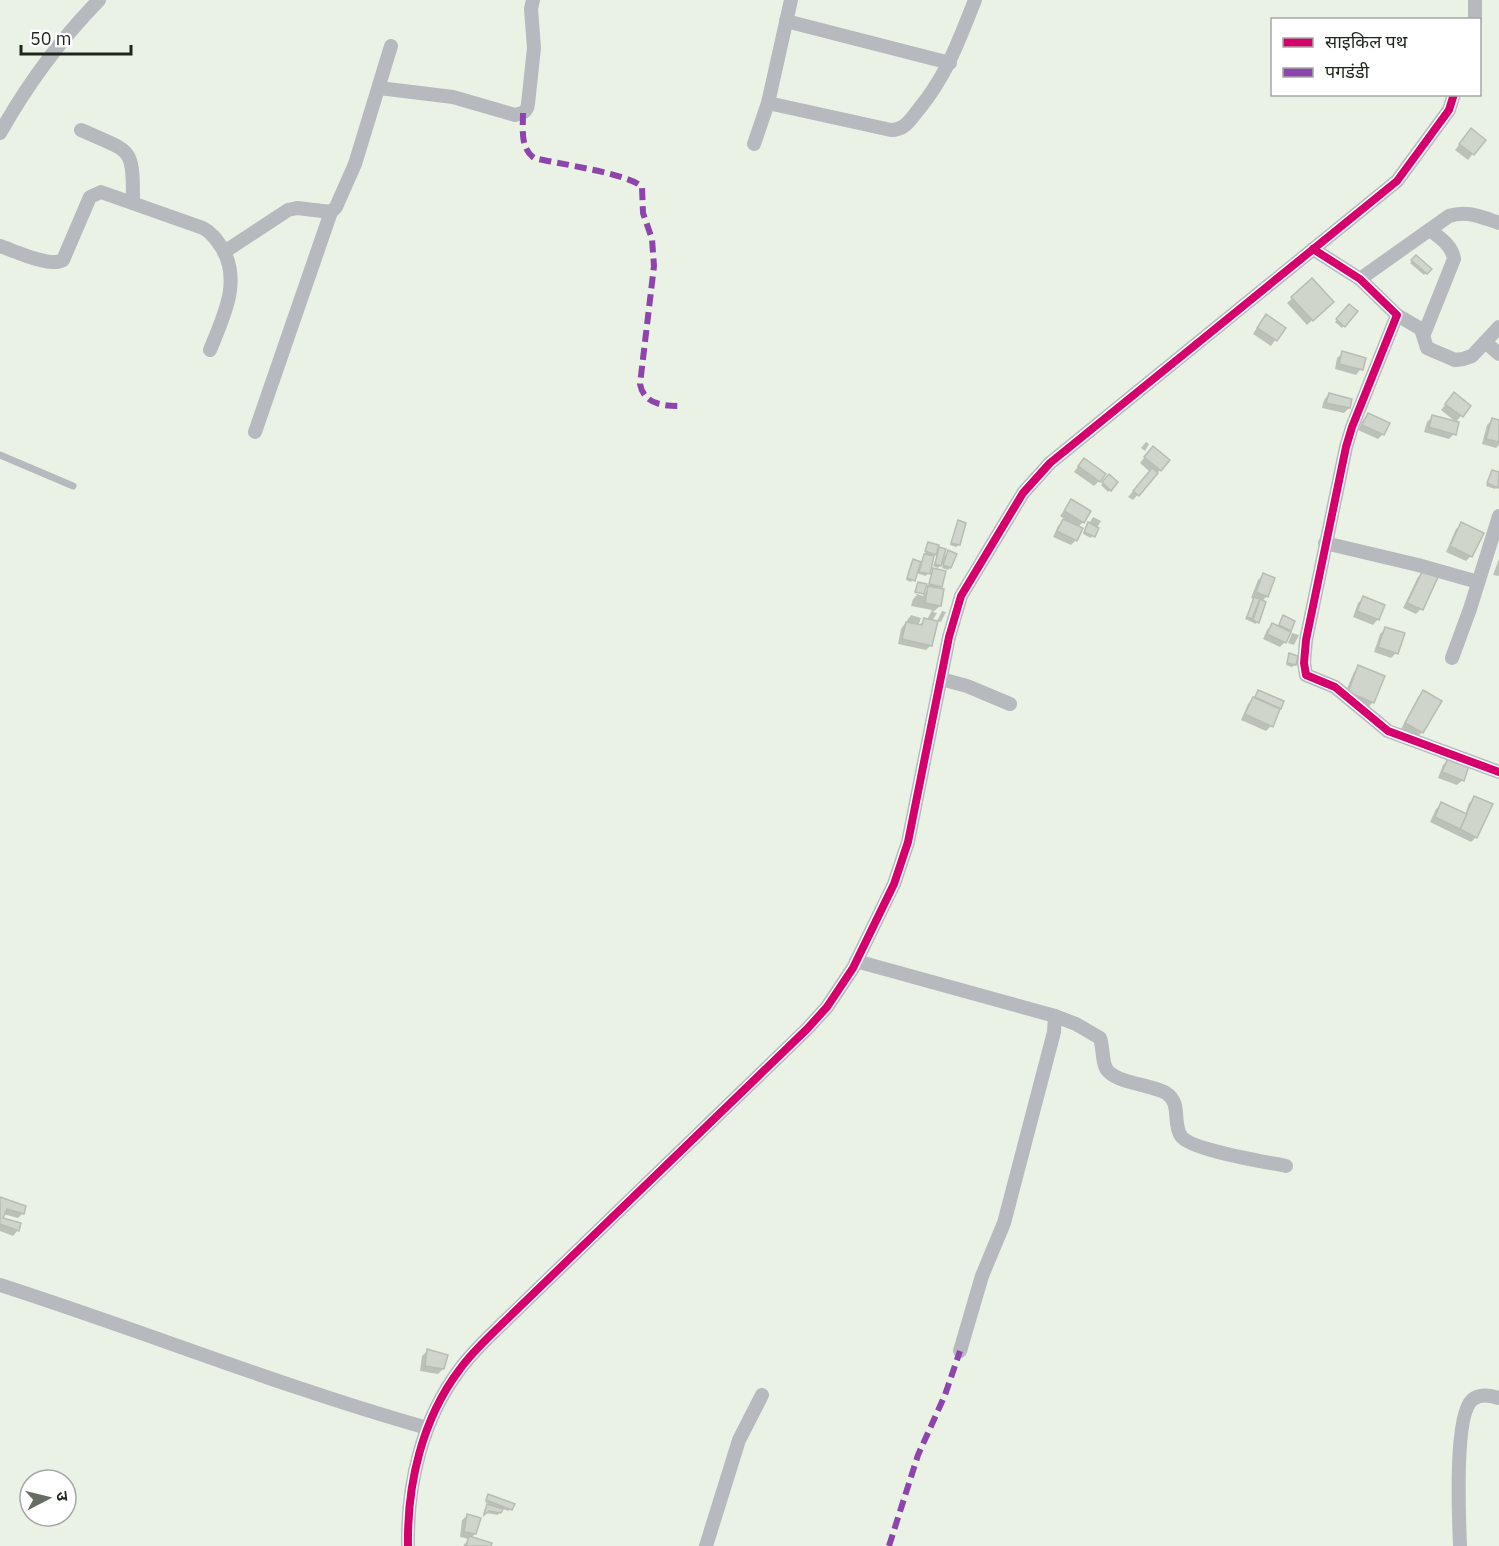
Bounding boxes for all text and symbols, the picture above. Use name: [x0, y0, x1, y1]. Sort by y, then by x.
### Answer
scale bar: [21, 18, 130, 56]
legend: [1271, 18, 1481, 96]
text: 50 m: [30, 27, 72, 50]
text: साइकिल पथ: [1325, 30, 1408, 53]
text: पगडंडी: [1325, 60, 1370, 83]
north arrow: [18, 1468, 78, 1528]
text: उ: [52, 1490, 73, 1503]

